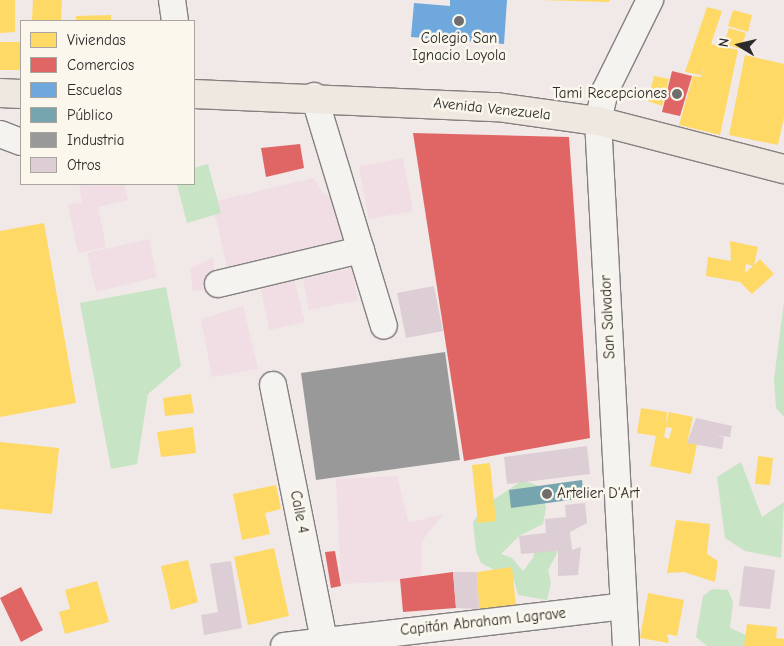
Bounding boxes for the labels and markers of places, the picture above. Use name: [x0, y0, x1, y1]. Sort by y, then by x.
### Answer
marker: Colegio San Ignacio Loyola: [453, 15, 465, 27]
place label: Colegio San Ignacio Loyola: [412, 29, 506, 64]
place label: Tami Recepciones: [552, 85, 667, 103]
marker: Tami Recepciones: [671, 88, 683, 100]
place label: Artelier D'Art: [557, 485, 640, 503]
marker: Artelier D'Art: [541, 488, 553, 500]

